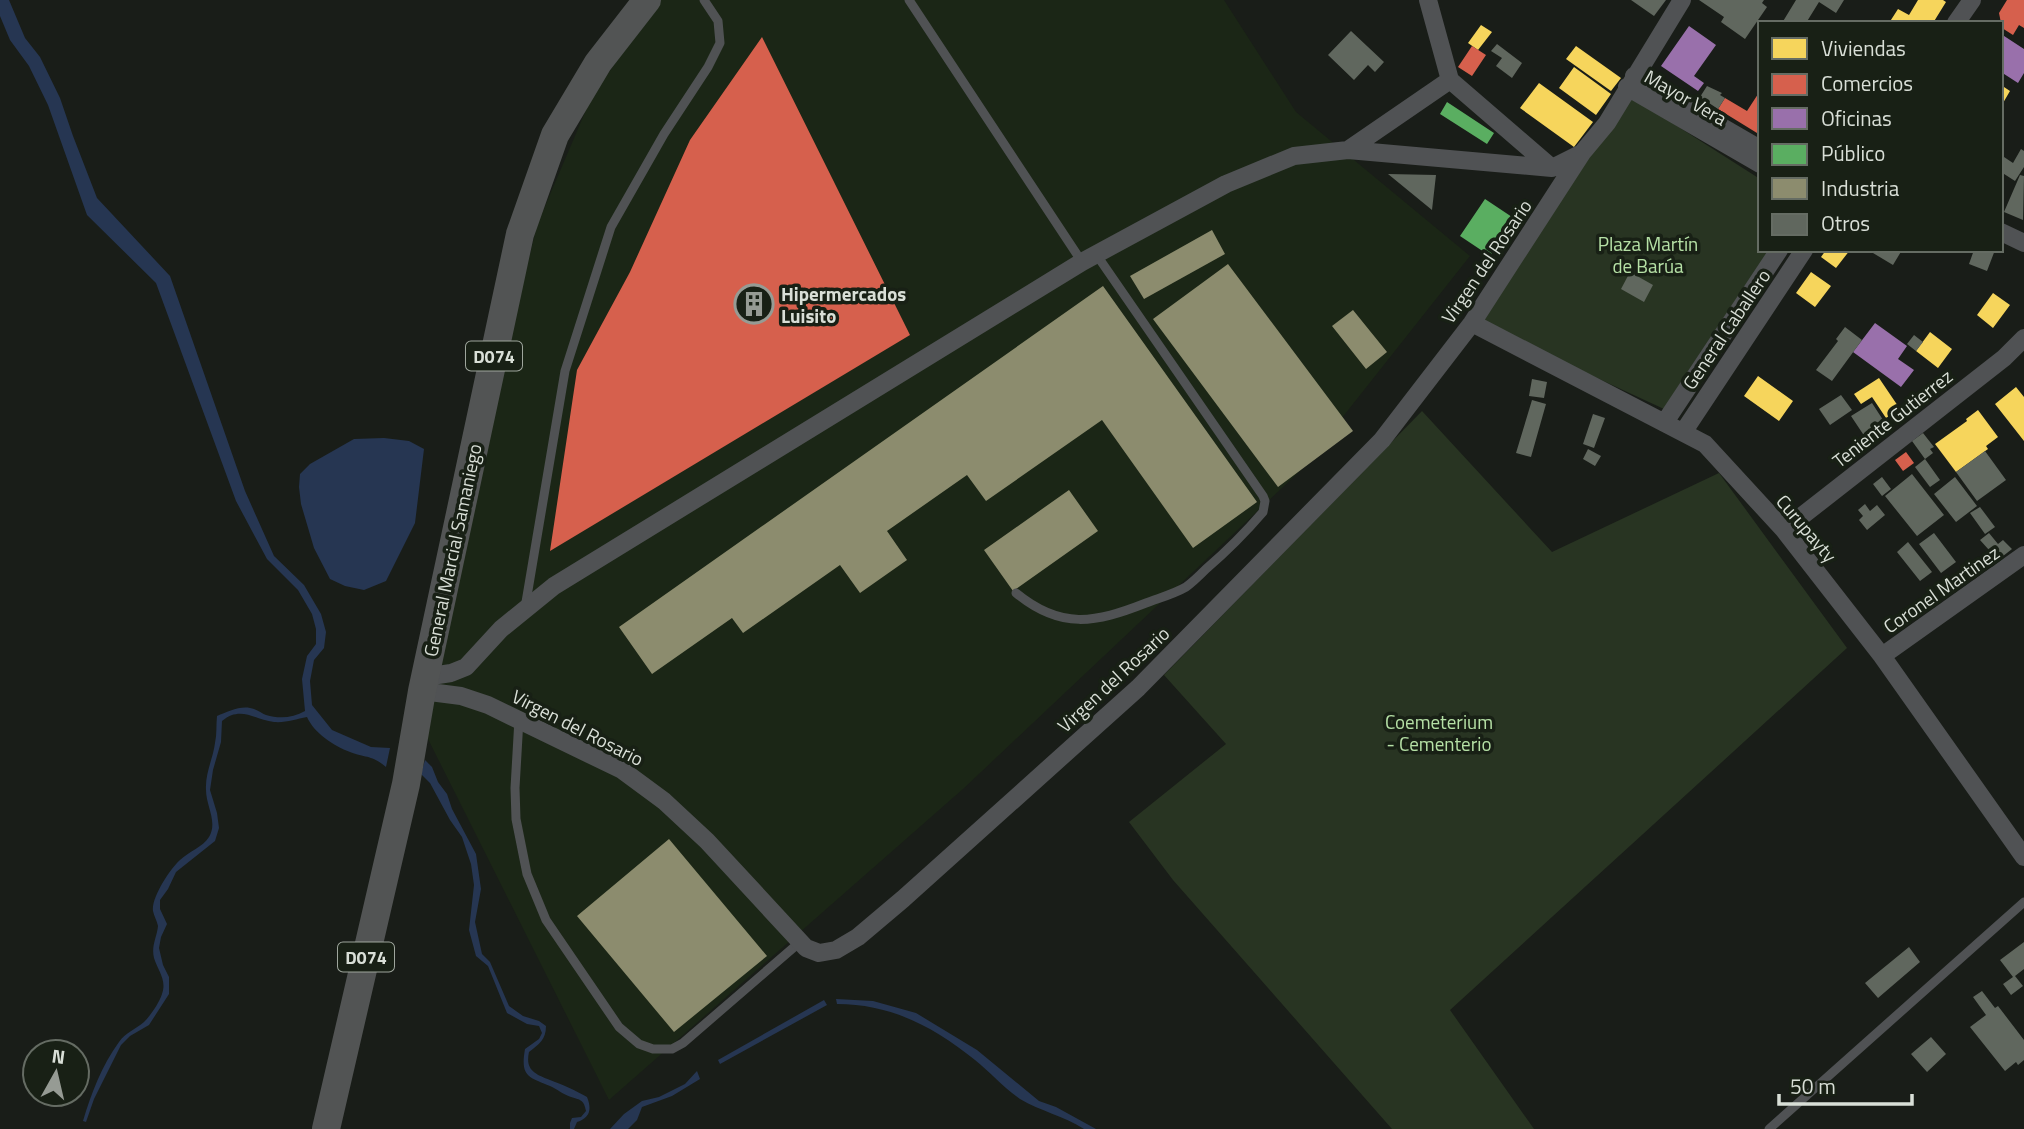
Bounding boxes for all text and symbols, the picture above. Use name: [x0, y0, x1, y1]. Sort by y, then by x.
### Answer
legend: [1758, 21, 2003, 252]
text: Viviendas: [1821, 32, 1906, 64]
street label: Mayor Vera: [1639, 62, 1733, 133]
text: Comercios: [1821, 67, 1913, 99]
text: Oficinas: [1821, 102, 1892, 134]
text: Público: [1821, 137, 1885, 169]
text: Industria: [1821, 172, 1900, 204]
street label: Virgen del Rosario: [1434, 193, 1538, 329]
text: Otros: [1821, 207, 1870, 239]
park label: Plaza Martín de Barúa: [1598, 229, 1698, 280]
street label: General Caballero: [1675, 263, 1777, 395]
place label: Hipermercados Luisito: [781, 279, 906, 330]
building icon: Hipermercados Luisito: [733, 283, 775, 325]
road number: D074: [466, 342, 522, 370]
street label: Teniente Gutierrez: [1826, 362, 1958, 474]
street label: General Marcial Samaniego: [415, 441, 489, 659]
street label: Curupayty: [1770, 488, 1844, 568]
street label: Coronel Martinez: [1877, 538, 2005, 640]
street label: Virgen del Rosario: [1050, 619, 1176, 739]
street label: Virgen del Rosario: [507, 681, 649, 773]
park label: Coemeterium - Cementerio: [1385, 707, 1493, 758]
road number: D074: [338, 942, 394, 972]
north arrow: [21, 1038, 91, 1108]
text: N: [50, 1040, 67, 1071]
scale bar: [1779, 1062, 1912, 1106]
text: 50 m: [1790, 1070, 1836, 1102]

